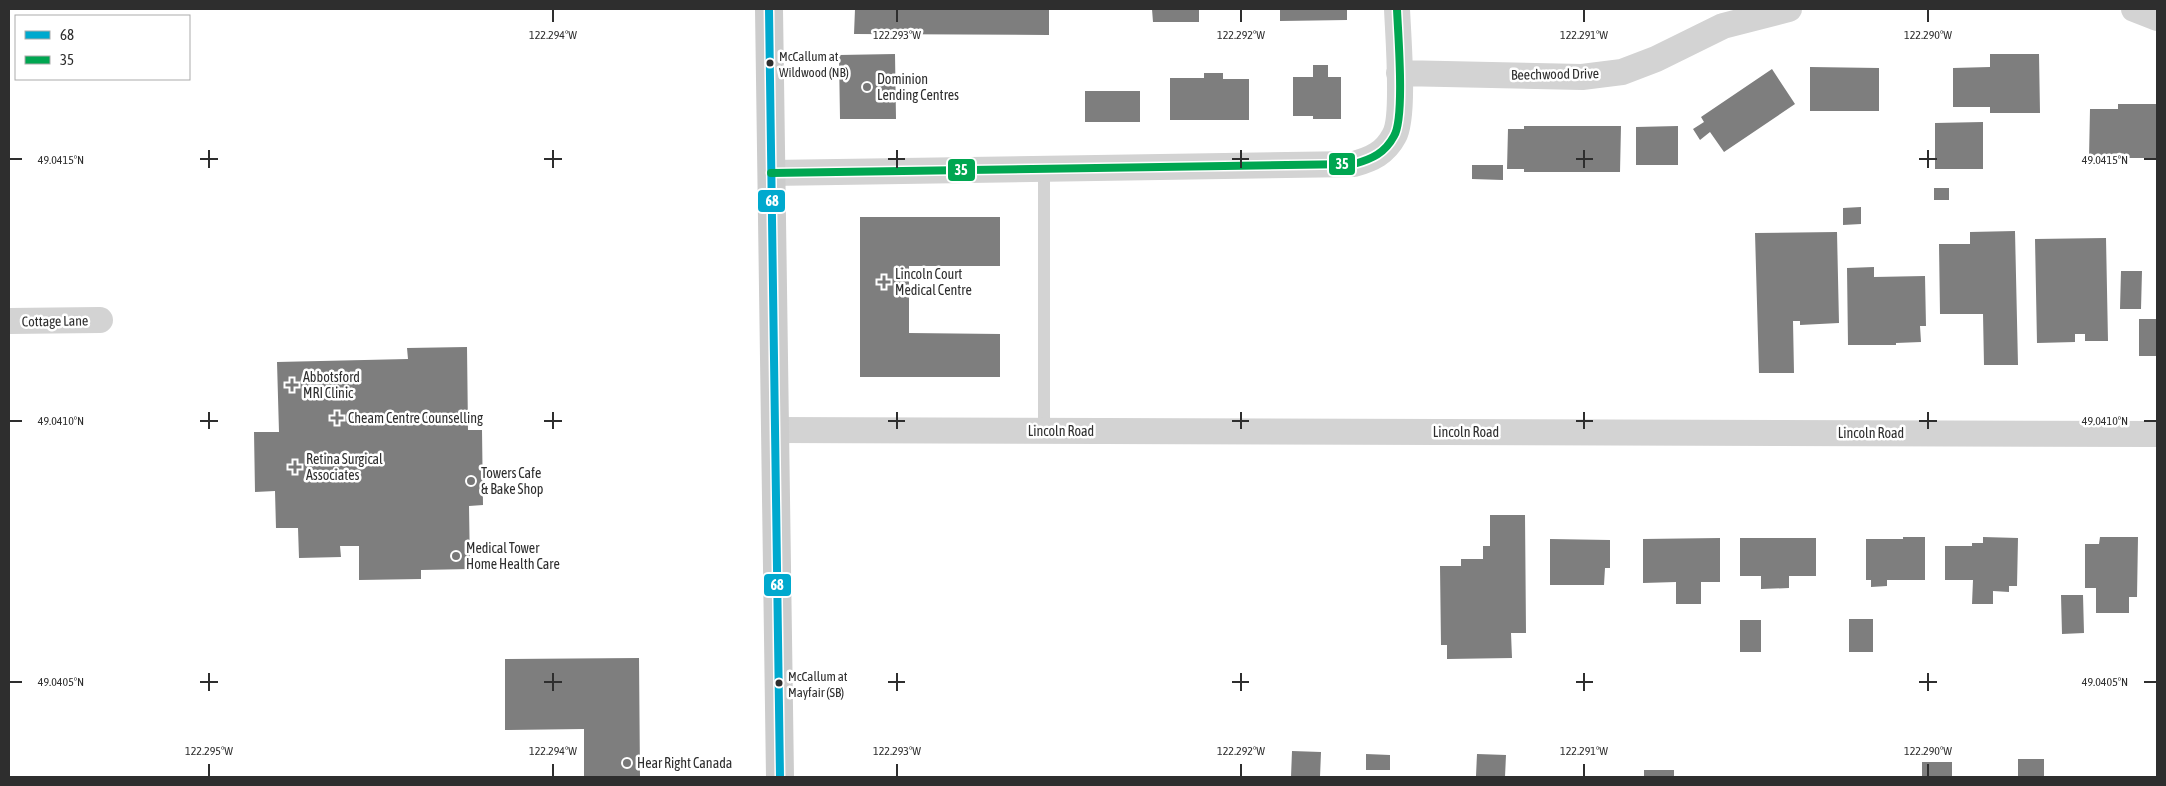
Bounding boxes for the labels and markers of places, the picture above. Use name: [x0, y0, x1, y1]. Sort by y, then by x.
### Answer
place label: McCallum at Wildwood (NB): [779, 49, 849, 80]
marker: McCallum at Wildwood (NB): [765, 58, 775, 68]
place label: Dominion Lending Centres: [877, 71, 959, 103]
marker: Dominion Lending Centres: [861, 81, 873, 93]
place label: Lincoln Court Medical Centre: [895, 266, 972, 298]
marker: Lincoln Court Medical Centre: [877, 275, 891, 289]
place label: Abbotsford MRI Clinic: [303, 369, 360, 401]
marker: Abbotsford MRI Clinic: [285, 378, 299, 392]
place label: Cheam Centre Counselling: [348, 410, 483, 426]
marker: Cheam Centre Counselling: [330, 411, 344, 425]
place label: Retina Surgical Associates: [306, 451, 383, 483]
marker: Retina Surgical Associates: [288, 460, 302, 474]
place label: Towers Cafe & Bake Shop: [481, 465, 544, 497]
marker: Towers Cafe & Bake Shop: [465, 475, 477, 487]
place label: Medical Tower Home Health Care: [466, 540, 560, 572]
marker: Medical Tower Home Health Care: [450, 550, 462, 562]
place label: McCallum at Mayfair (SB): [788, 669, 848, 700]
marker: McCallum at Mayfair (SB): [774, 678, 784, 688]
place label: Hear Right Canada: [637, 755, 732, 771]
marker: Hear Right Canada: [621, 757, 633, 769]

